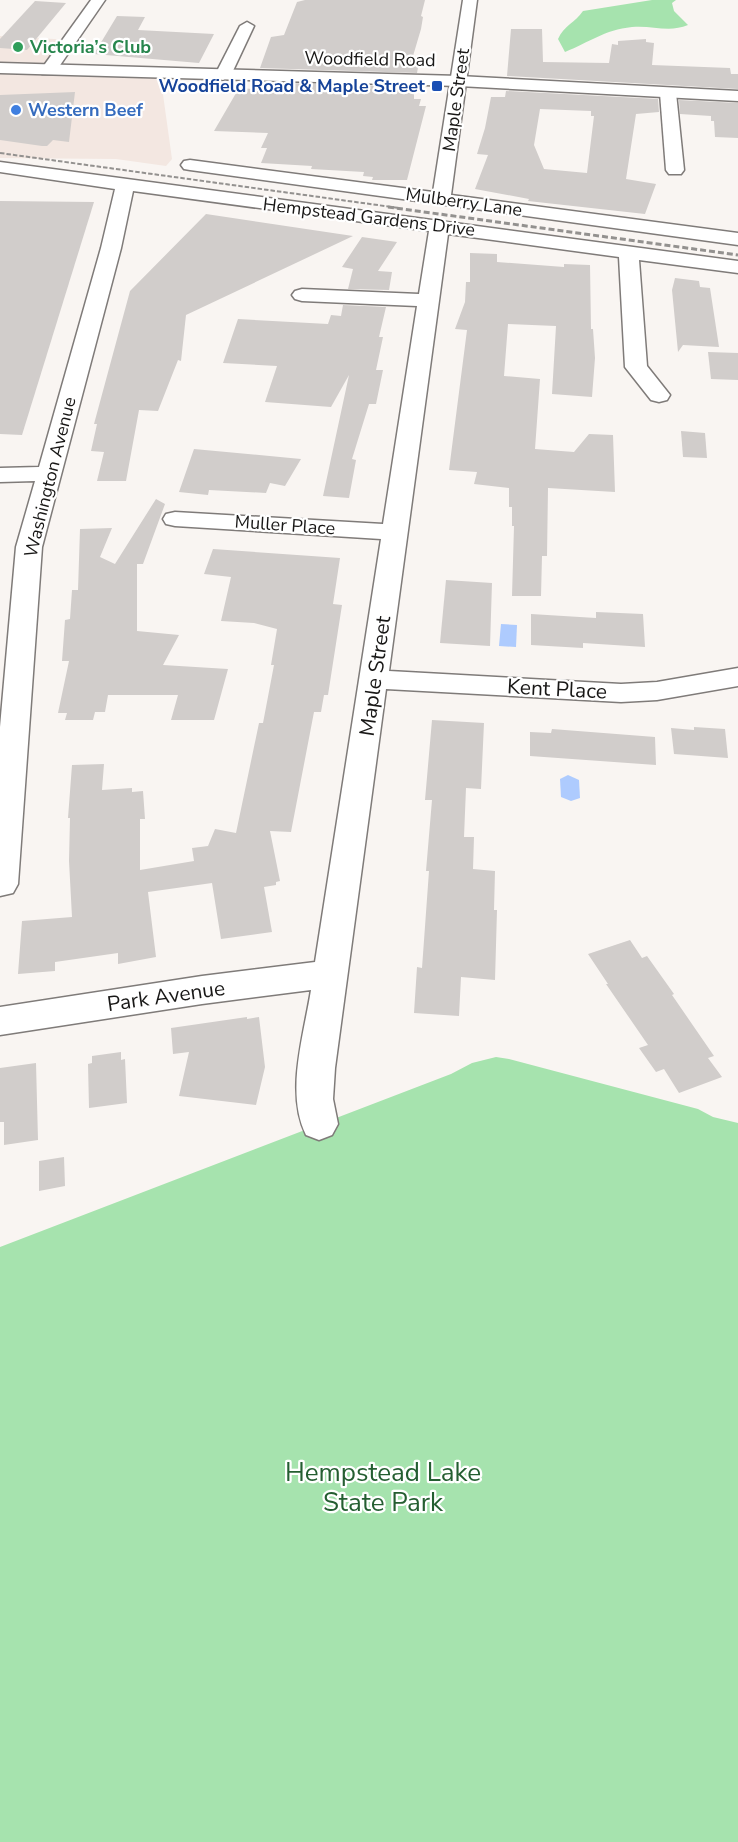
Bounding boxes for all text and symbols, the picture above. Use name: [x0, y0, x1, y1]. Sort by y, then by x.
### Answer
place label: Victoria’s Club: [29, 35, 151, 59]
marker: Victoria’s Club: [11, 40, 25, 54]
street label: Woodfield Road: [304, 46, 436, 72]
street label: Maple Street: [437, 46, 475, 153]
place label: Woodfield Road & Maple Street: [159, 74, 425, 98]
marker: Woodfield Road & Maple Street: [430, 79, 444, 93]
place label: Western Beef: [28, 98, 143, 122]
marker: Western Beef: [9, 103, 23, 117]
street label: Mulberry Lane: [404, 182, 524, 222]
street label: Hempstead Gardens Drive: [262, 192, 476, 242]
street label: Washington Avenue: [18, 394, 82, 560]
street label: Muller Place: [234, 510, 336, 540]
street label: Maple Street: [353, 613, 397, 738]
street label: Kent Place: [506, 672, 608, 706]
street label: Park Avenue: [105, 974, 227, 1018]
park label: Hempstead Lake State Park: [285, 1455, 481, 1520]

